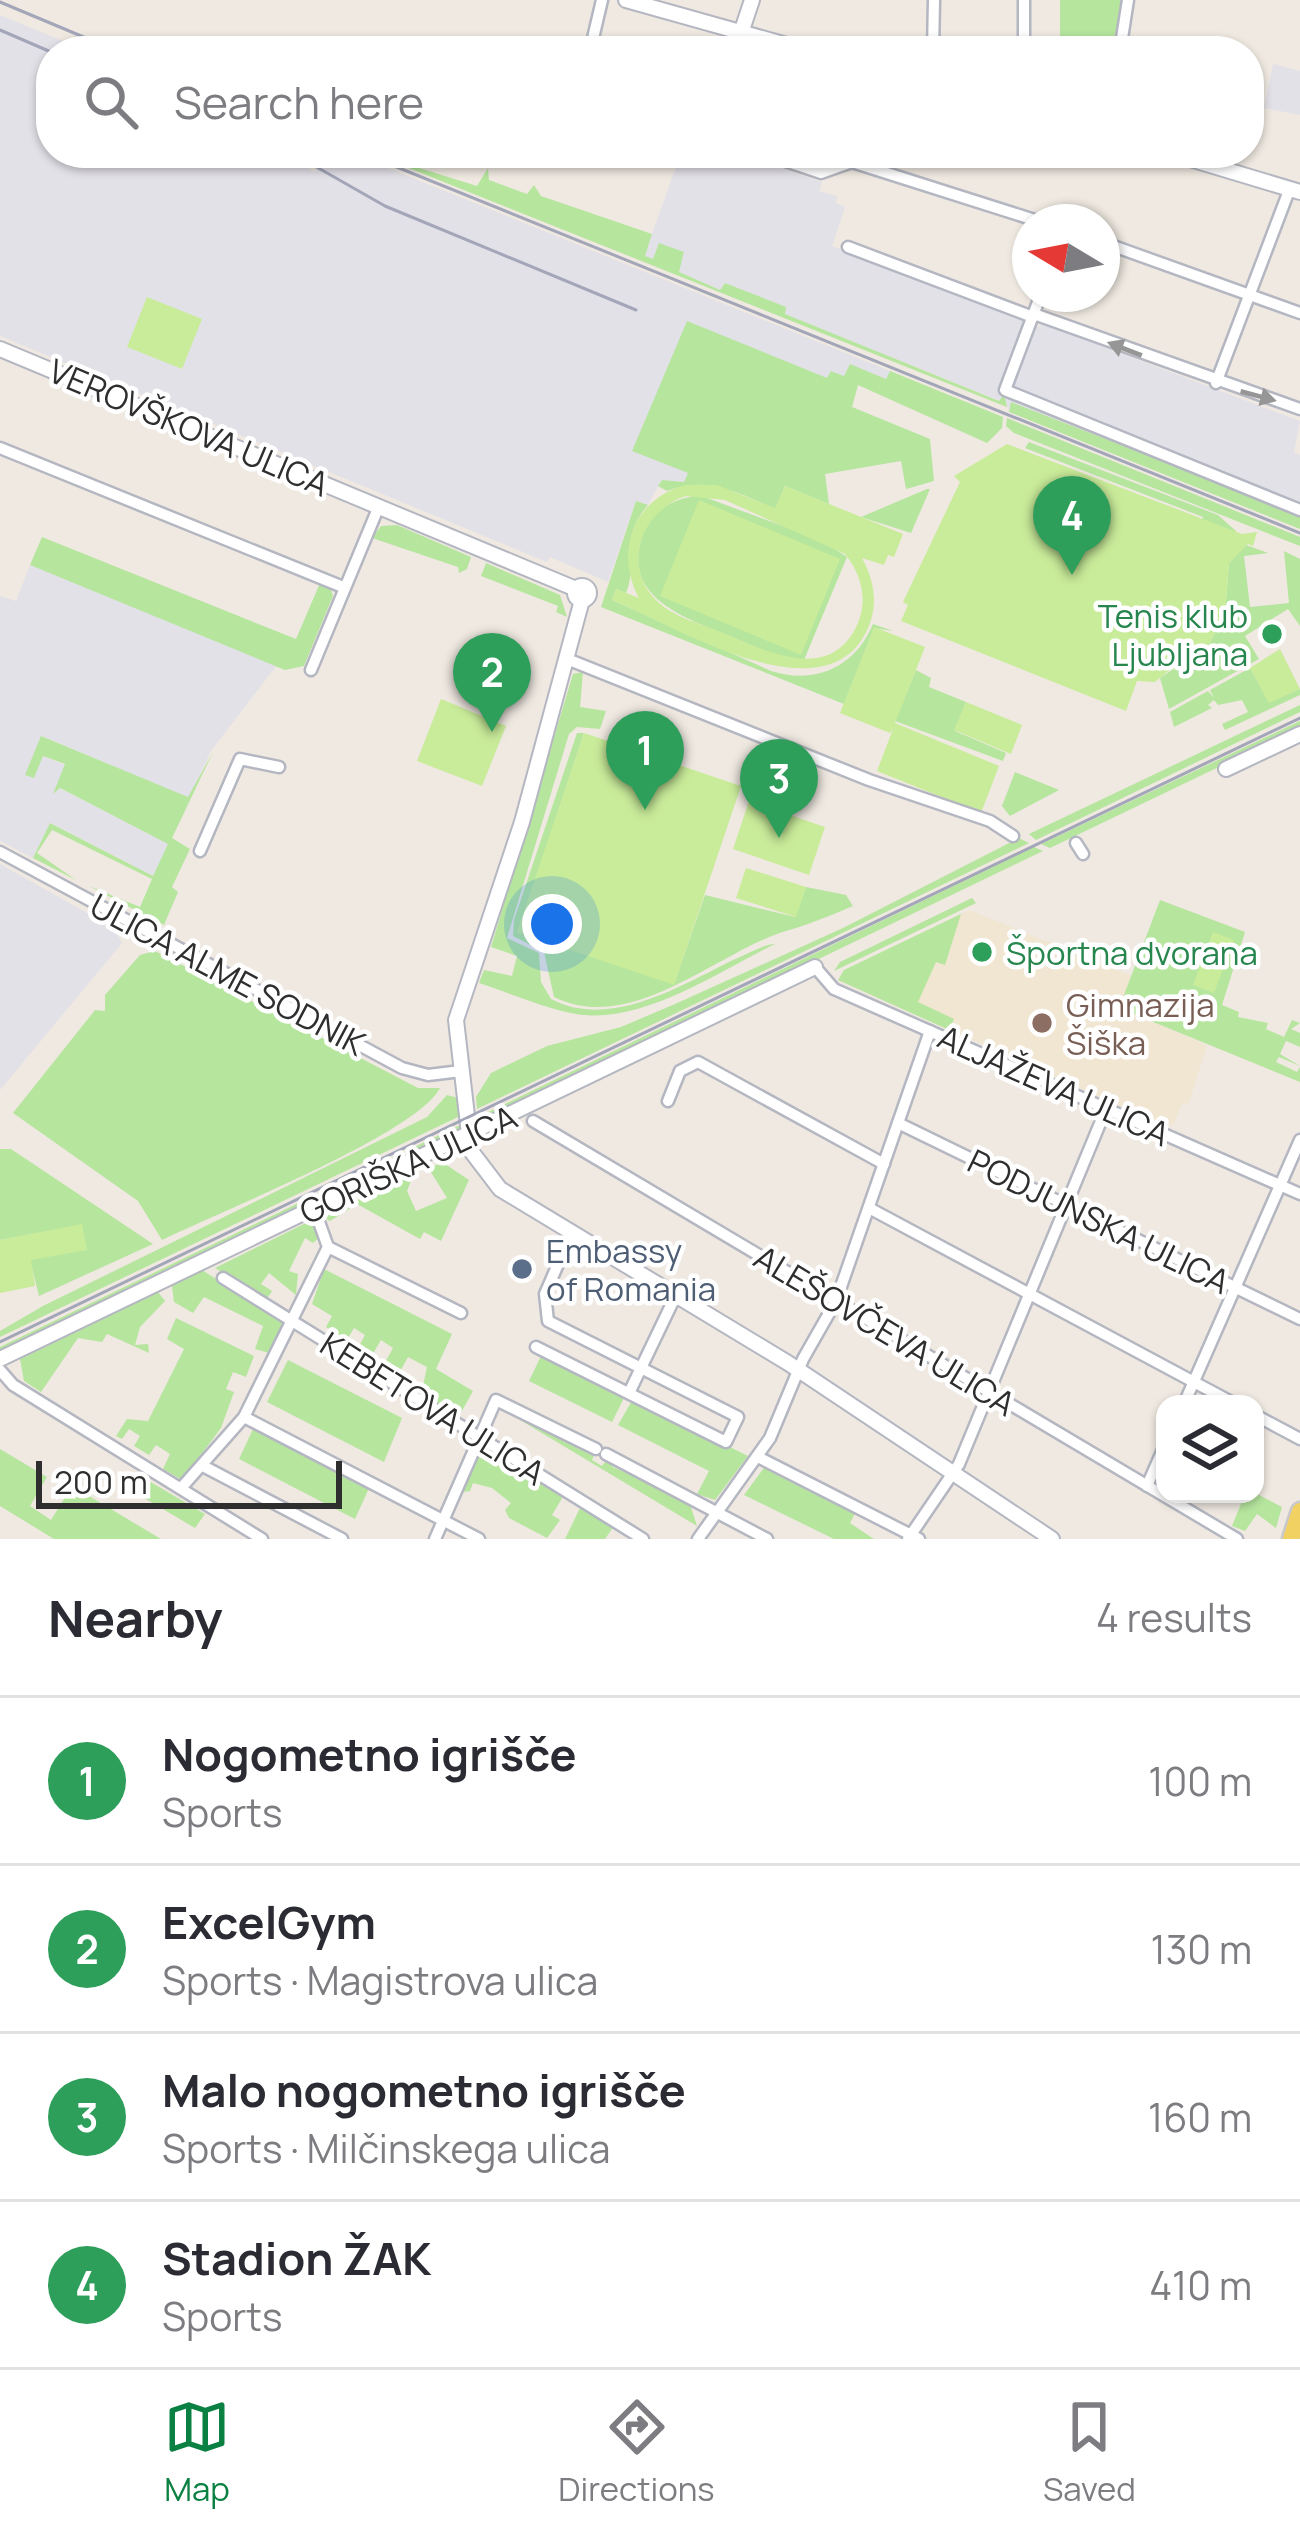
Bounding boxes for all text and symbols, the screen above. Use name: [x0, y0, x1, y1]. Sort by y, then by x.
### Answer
search box: [36, 36, 1264, 168]
icon: search: [78, 69, 144, 135]
text: Search here: [174, 71, 424, 133]
north arrow: [1012, 204, 1120, 312]
one-way arrow: [1107, 338, 1143, 357]
street label: VEROVŠKOVA ULICA: [42, 348, 336, 506]
one-way arrow: [1240, 387, 1277, 406]
pin: 4: [1033, 476, 1111, 575]
place label: Tenis klub Ljubljana: [1098, 593, 1248, 676]
marker: Tenis klub Ljubljana: [1259, 621, 1285, 647]
pin: 2: [453, 633, 531, 732]
pin: 1: [606, 711, 684, 810]
pin: 3: [740, 739, 818, 838]
street label: ULICA ALME SODNIK: [83, 882, 374, 1066]
your location: [522, 894, 582, 954]
place label: Športna dvorana: [1006, 930, 1258, 975]
marker: Športna dvorana: [969, 939, 995, 965]
place label: Gimnazija Šiška: [1066, 982, 1215, 1065]
marker: Gimnazija Šiška: [1029, 1010, 1055, 1036]
street label: ALJAŽEVA ULICA: [931, 1014, 1177, 1156]
street label: GORIŠKA ULICA: [292, 1094, 524, 1234]
street label: PODJUNSKA ULICA: [961, 1138, 1237, 1304]
place label: Embassy of Romania: [546, 1228, 716, 1311]
street label: ALEŠOVČEVA ULICA: [746, 1234, 1024, 1426]
marker: Embassy of Romania: [509, 1256, 535, 1282]
street label: KEBETOVA ULICA: [312, 1321, 554, 1495]
map controls: [1156, 1395, 1264, 1503]
button: layers: [1156, 1395, 1264, 1503]
scale bar: [36, 1455, 342, 1508]
text: 200 m: [54, 1459, 148, 1504]
text: Nearby: [48, 1583, 223, 1652]
text: 4 results: [1096, 1590, 1252, 1644]
text: Nogometno igrišče: [162, 1723, 577, 1785]
text: 1: [78, 1754, 96, 1808]
text: 100 m: [1148, 1754, 1252, 1808]
text: Sports: [162, 1785, 282, 1839]
text: ExcelGym: [162, 1891, 376, 1953]
text: 2: [75, 1922, 99, 1976]
text: 130 m: [1151, 1922, 1252, 1976]
text: Sports · Magistrova ulica: [162, 1953, 598, 2007]
text: Malo nogometno igrišče: [162, 2059, 686, 2121]
text: 3: [76, 2090, 98, 2144]
text: 160 m: [1148, 2090, 1252, 2144]
text: Sports · Milčinskega ulica: [162, 2121, 610, 2175]
text: Stadion ŽAK: [162, 2227, 431, 2289]
text: 4: [75, 2258, 99, 2312]
text: 410 m: [1149, 2258, 1252, 2312]
text: Sports: [162, 2289, 282, 2343]
tab: Map: [164, 2394, 230, 2511]
tab: Directions: [558, 2394, 715, 2511]
tab: Saved: [1043, 2394, 1136, 2511]

